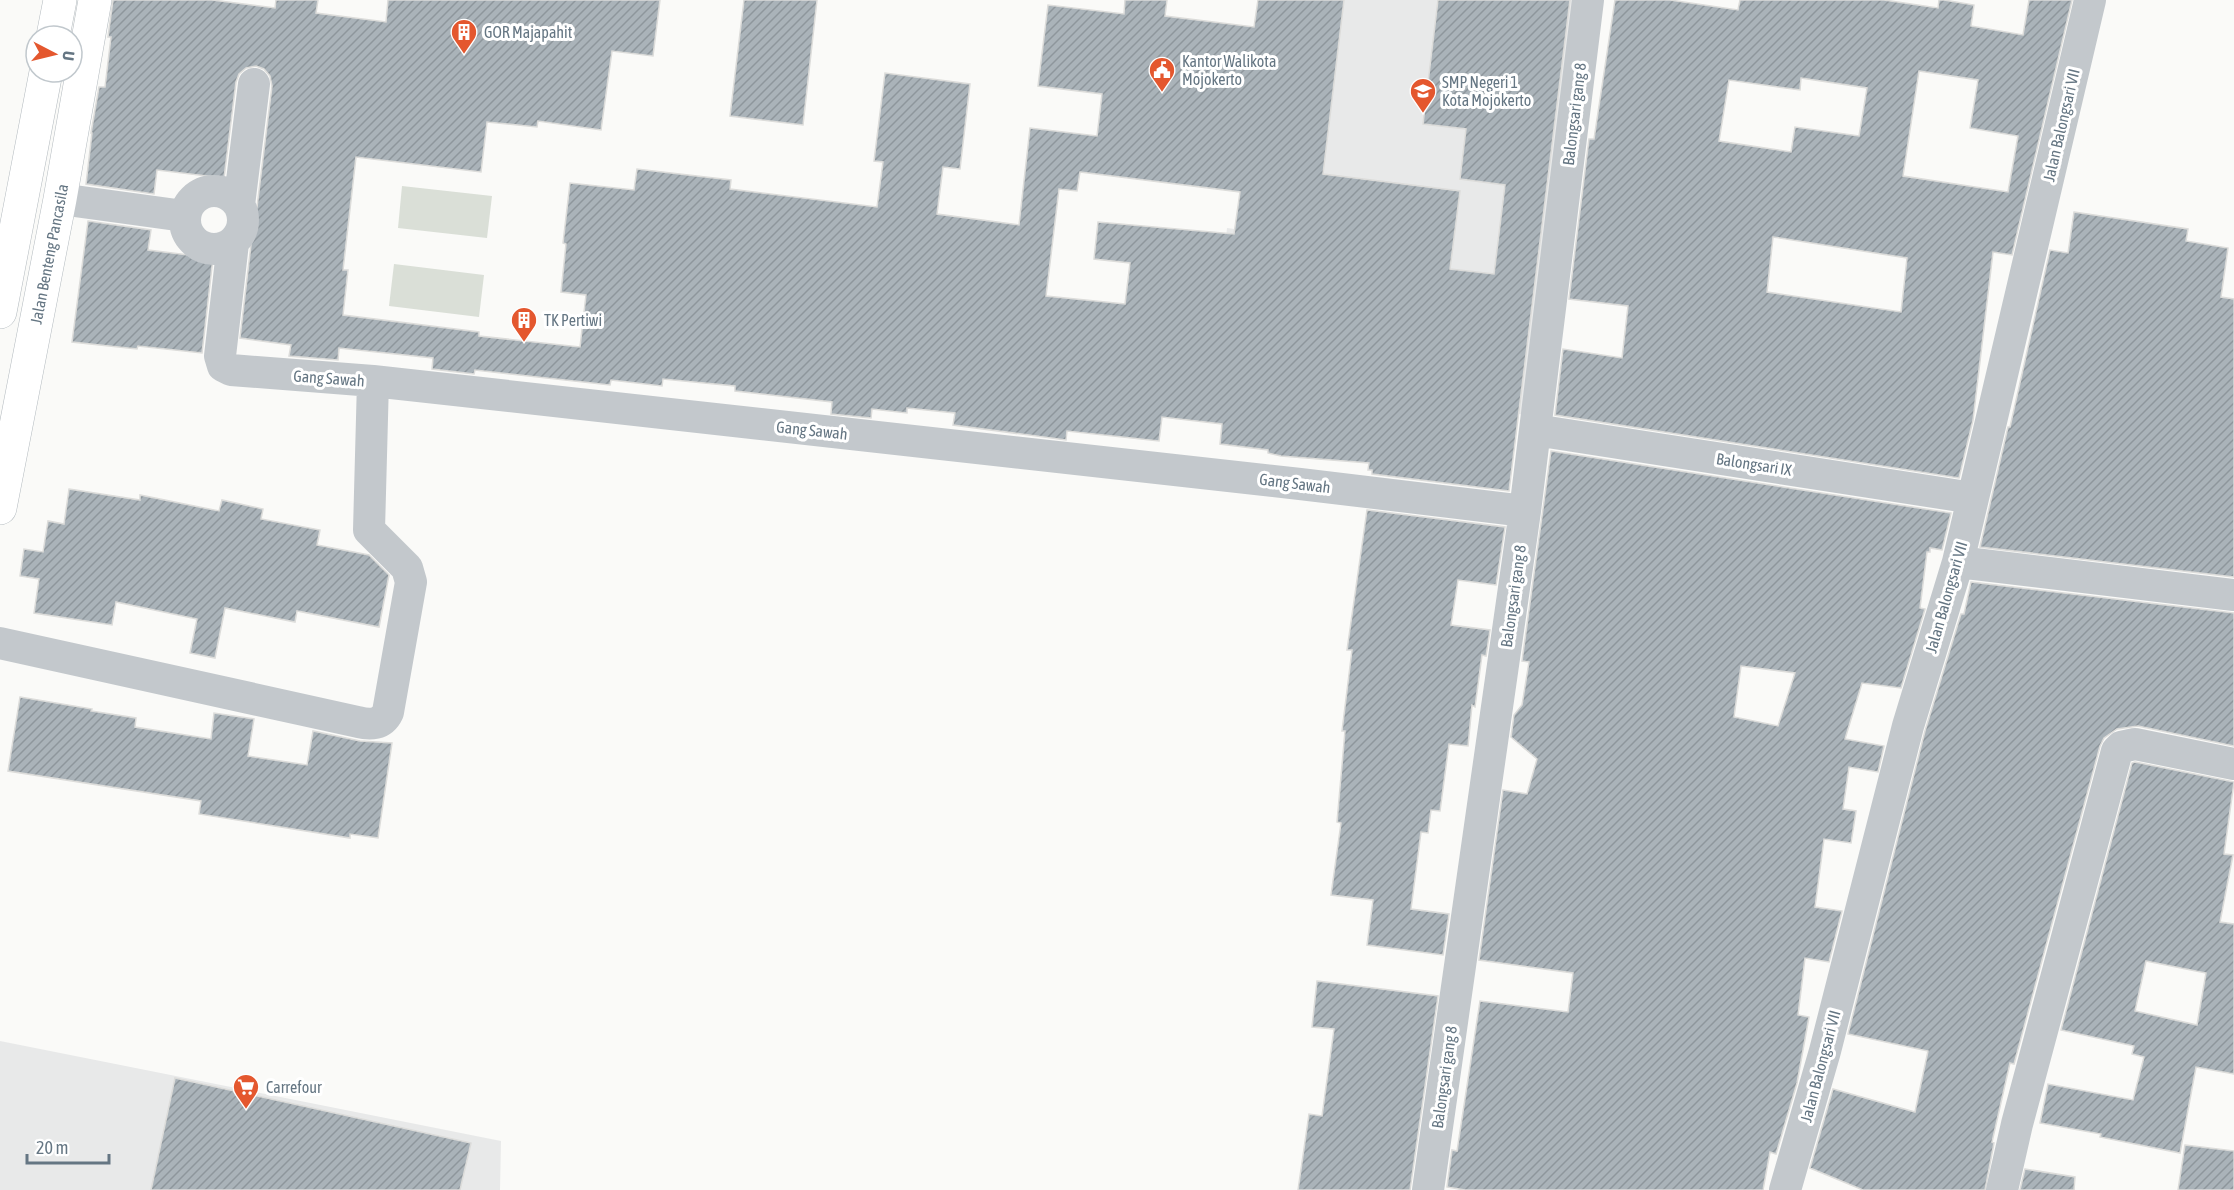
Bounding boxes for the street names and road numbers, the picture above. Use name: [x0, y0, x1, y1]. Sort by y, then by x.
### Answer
street label: Balongsari gang 8: [1559, 62, 1590, 166]
street label: Jalan Balongsari VII: [2039, 67, 2084, 183]
street label: Jalan Benteng Pancasila: [27, 182, 72, 326]
street label: Gang Sawah: [293, 367, 365, 390]
street label: Gang Sawah: [775, 417, 849, 444]
street label: Balongsari IX: [1715, 449, 1794, 480]
street label: Gang Sawah: [1258, 470, 1332, 497]
street label: Jalan Balongsari VII: [1921, 539, 1971, 655]
street label: Balongsari gang 8: [1497, 544, 1530, 649]
street label: Jalan Balongsari VII: [1796, 1008, 1845, 1124]
street label: Balongsari gang 8: [1428, 1025, 1461, 1130]

